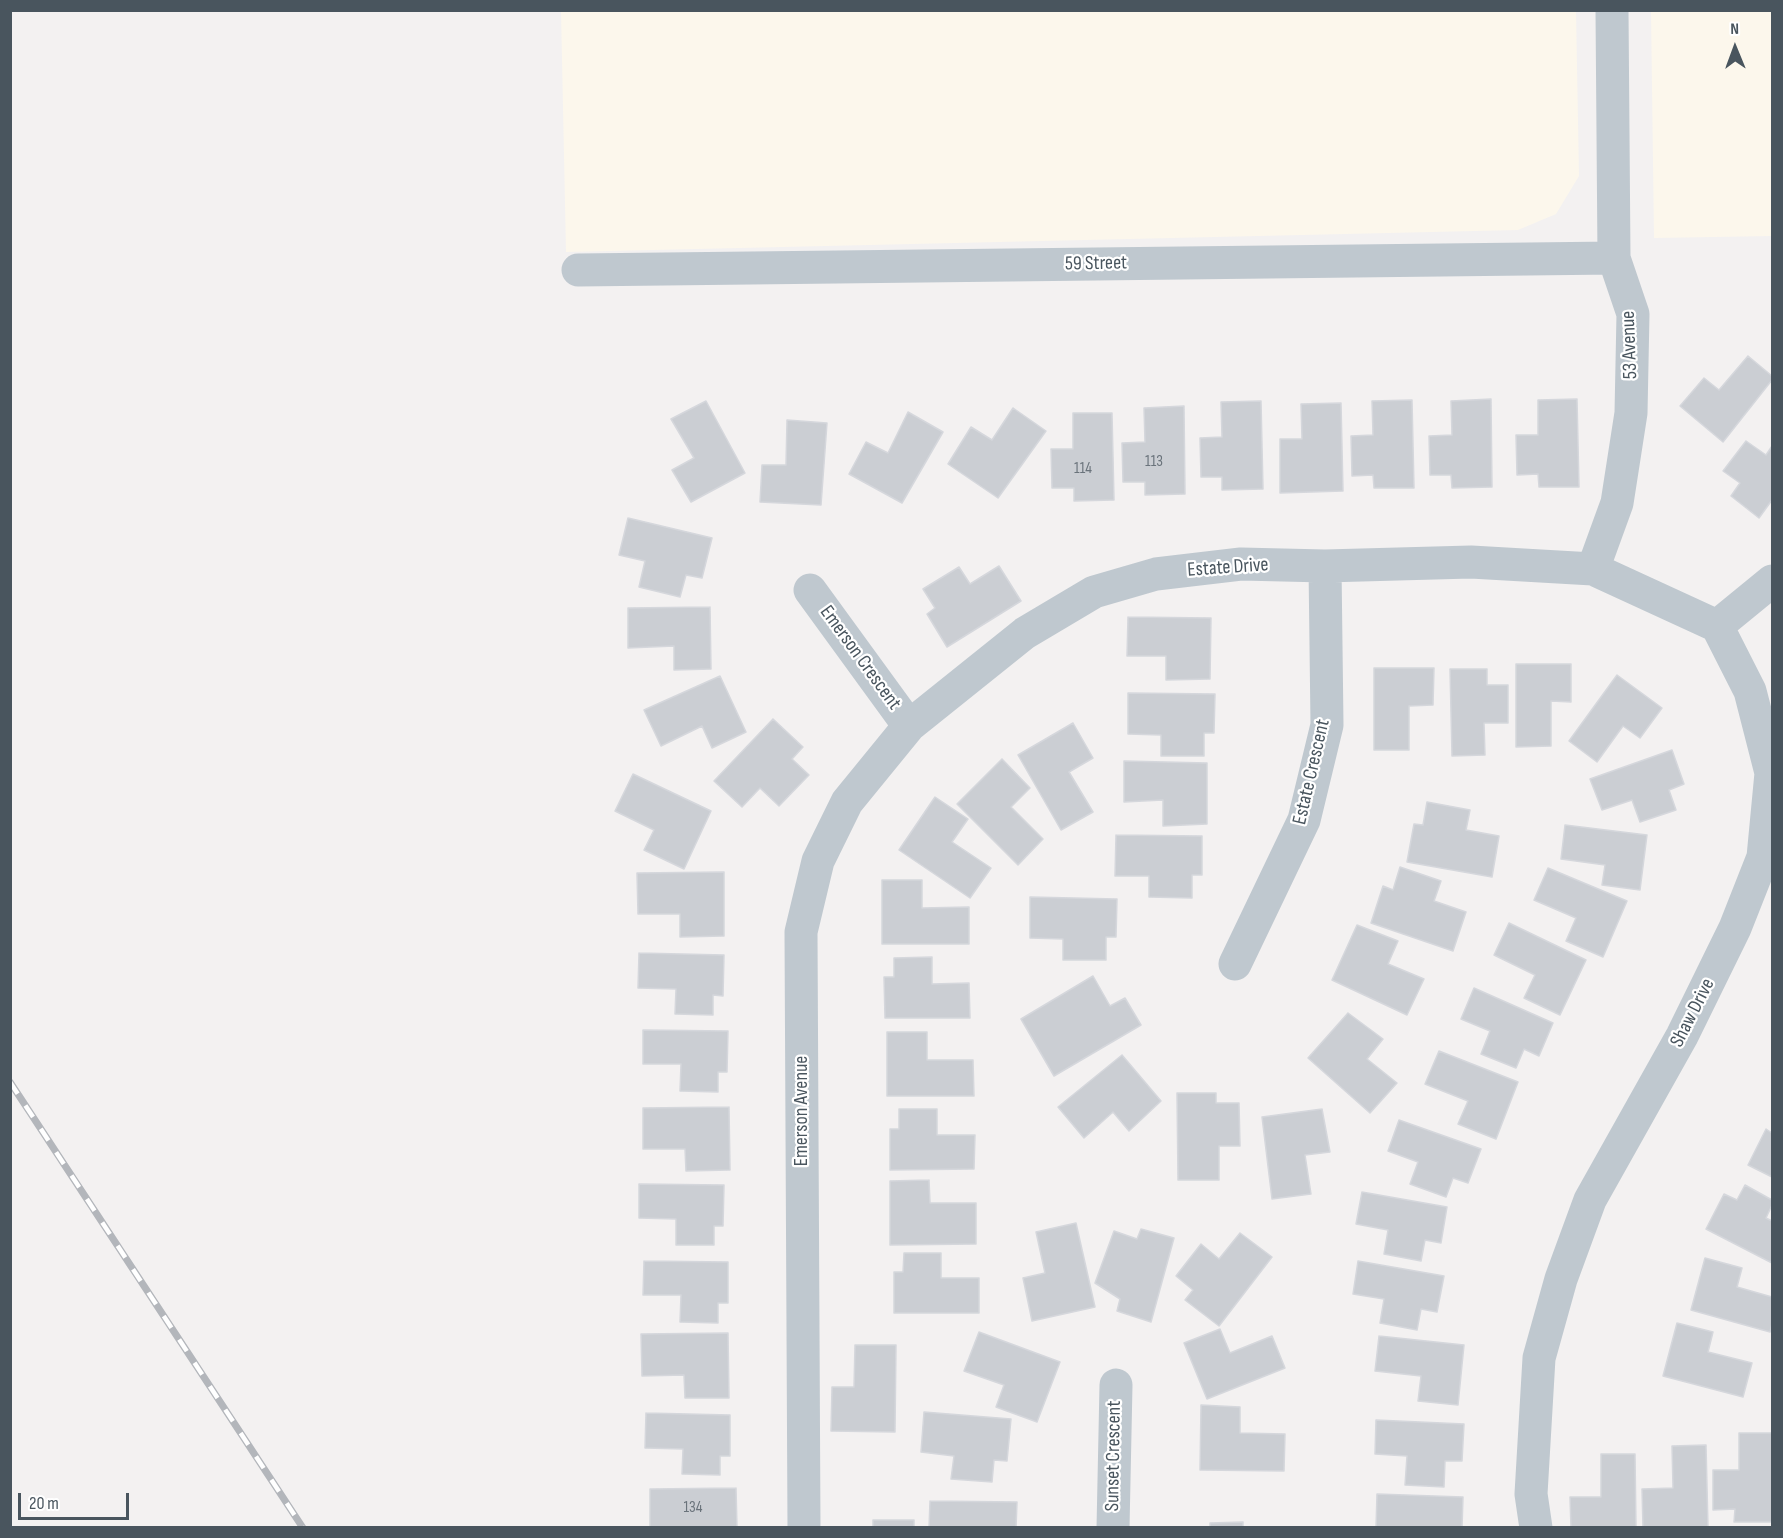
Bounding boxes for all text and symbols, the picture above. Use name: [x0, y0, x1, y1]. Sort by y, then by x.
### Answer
north arrow: [1705, 18, 1765, 78]
text: N: [1730, 20, 1739, 39]
street label: 59 Street: [1065, 251, 1127, 277]
street label: 53 Avenue: [1617, 310, 1643, 380]
house number: 113: [1145, 452, 1163, 472]
house number: 114: [1074, 459, 1092, 479]
street label: Estate Drive: [1187, 553, 1269, 583]
street label: Emerson Crescent: [814, 601, 906, 715]
street label: Estate Crescent: [1288, 717, 1336, 827]
street label: Shaw Drive: [1666, 975, 1720, 1051]
street label: Emerson Avenue: [790, 1056, 814, 1166]
street label: Sunset Crescent: [1101, 1400, 1127, 1512]
scale bar: [21, 1481, 132, 1519]
text: 20 m: [29, 1493, 59, 1514]
house number: 134: [683, 1498, 703, 1518]

